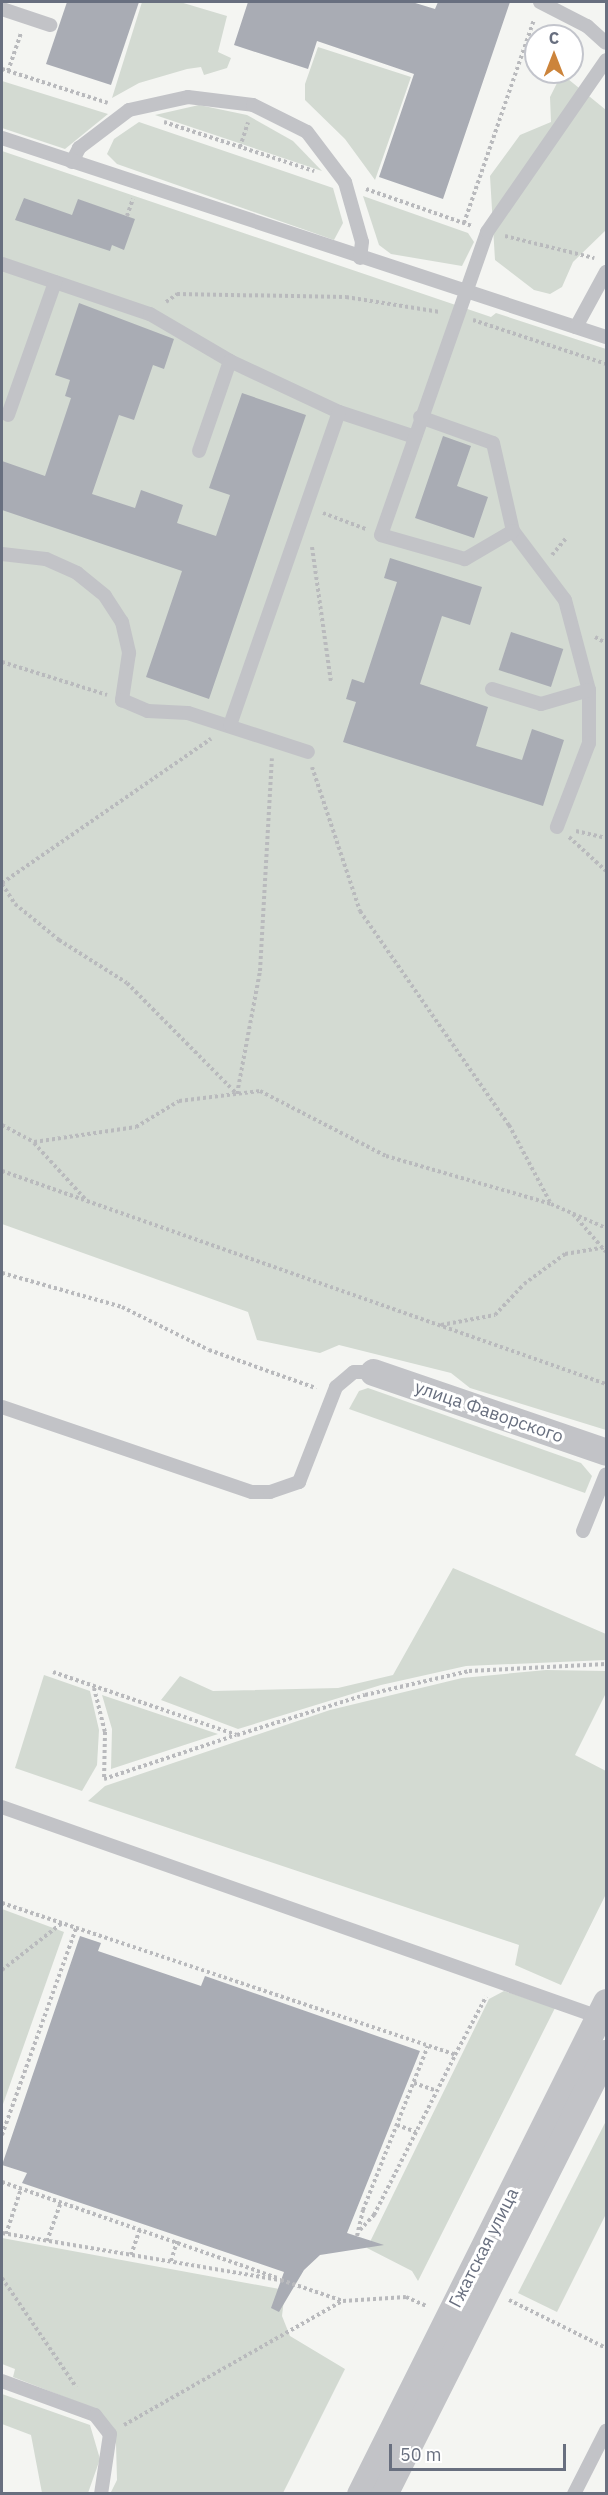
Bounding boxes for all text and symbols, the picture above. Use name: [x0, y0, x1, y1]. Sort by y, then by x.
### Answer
north arrow: [524, 24, 584, 84]
text: С: [549, 28, 559, 48]
street label: улица Фаворского: [412, 1376, 566, 1448]
street label: Гжатская улица: [445, 2185, 523, 2311]
scale bar: [392, 2432, 569, 2470]
text: 50 m: [400, 2443, 442, 2466]

